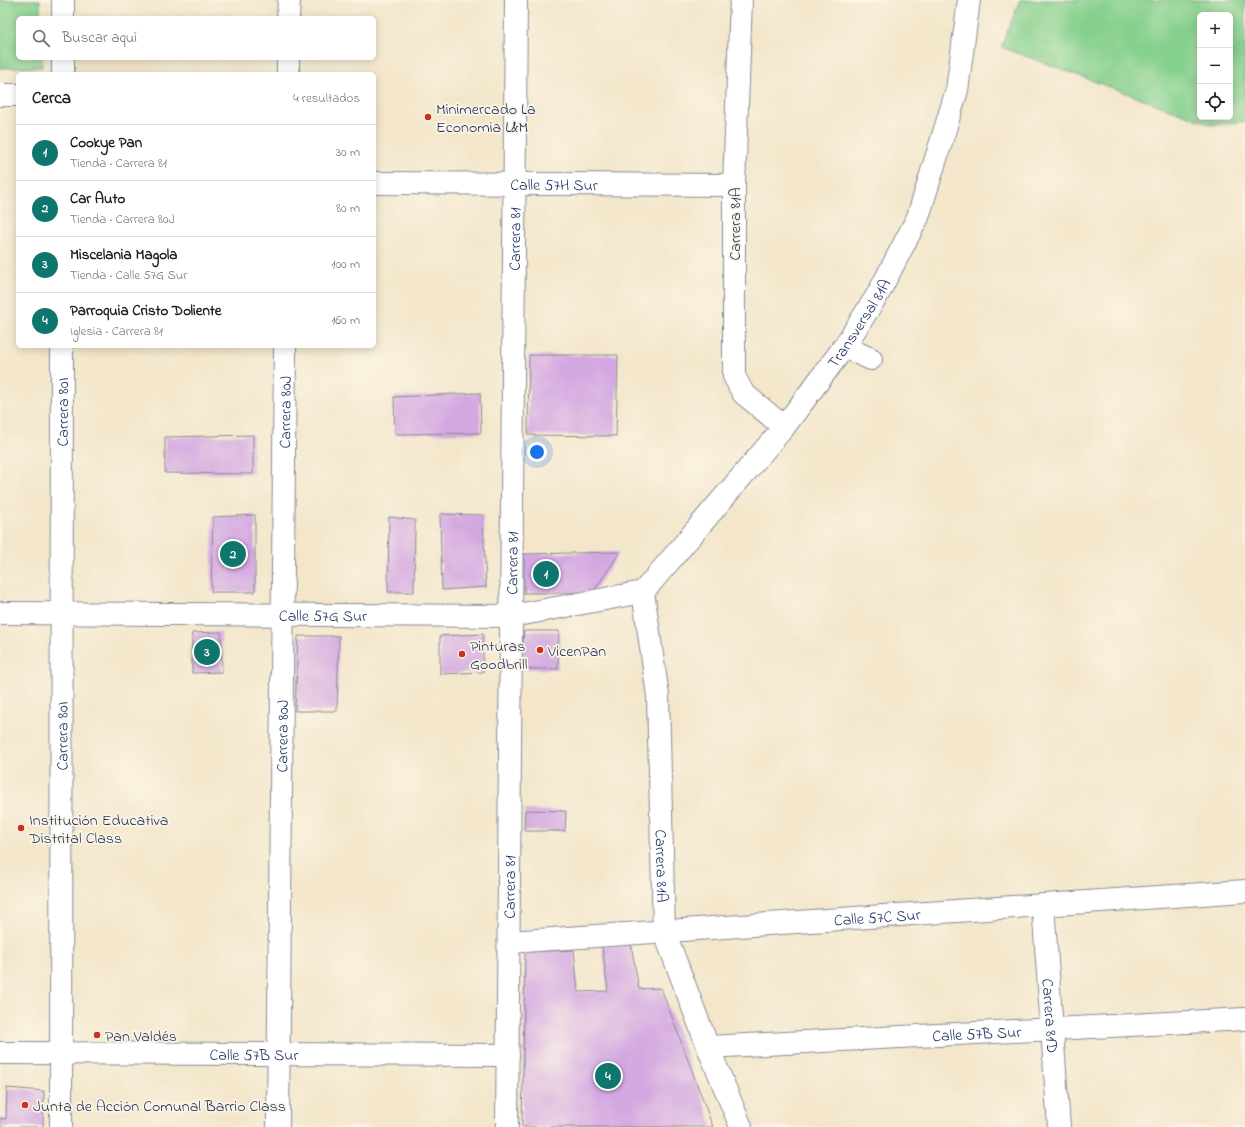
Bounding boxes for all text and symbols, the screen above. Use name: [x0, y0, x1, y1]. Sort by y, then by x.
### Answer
map controls: [1197, 12, 1233, 120]
button: +: [1197, 12, 1233, 48]
search box: [16, 16, 376, 60]
icon: search: [30, 27, 52, 49]
text: Buscar aquí: [62, 27, 137, 49]
button: −: [1197, 48, 1233, 84]
button: locate: [1197, 84, 1233, 120]
text: Cerca: [32, 86, 71, 111]
text: 4 resultados: [293, 89, 360, 108]
place label: Minimercado La Economia L&M: [436, 98, 536, 140]
marker: Minimercado La Economia L&M: [423, 112, 433, 122]
text: Cookye Pan: [70, 132, 142, 154]
text: 1: [43, 143, 47, 162]
text: 30 m: [336, 143, 360, 162]
text: Tienda · Carrera 81: [70, 154, 167, 173]
street label: Calle 57H Sur: [510, 174, 598, 198]
street label: Carrera 81A: [724, 187, 748, 261]
text: Car Auto: [70, 188, 125, 210]
text: 2: [42, 199, 48, 218]
text: 80 m: [336, 199, 360, 218]
street label: Carrera 81: [504, 207, 528, 271]
text: Tienda · Carrera 80J: [70, 210, 175, 229]
text: Miscelania Magola: [70, 244, 177, 266]
text: 3: [42, 255, 48, 274]
text: 100 m: [331, 255, 360, 274]
text: Tienda · Calle 57G Sur: [70, 266, 187, 285]
street label: Transversal 81A: [822, 275, 898, 374]
text: Parroquia Cristo Doliente: [70, 300, 222, 322]
text: 4: [42, 311, 48, 330]
text: 160 m: [331, 311, 360, 330]
text: Iglesia · Carrera 81: [70, 322, 163, 341]
street label: Carrera 80J: [274, 375, 299, 449]
street label: Carrera 80I: [52, 378, 76, 446]
your location: [527, 442, 547, 462]
street label: Carrera 81: [501, 531, 526, 595]
pin: 2: [220, 539, 246, 569]
pin: 1: [533, 559, 559, 589]
street label: Calle 57G Sur: [279, 605, 367, 629]
place label: Pinturas Goodbrill: [470, 635, 528, 677]
pin: 3: [194, 637, 220, 667]
place label: VicenPan: [547, 640, 606, 664]
marker: VicenPan: [535, 645, 545, 655]
marker: Pinturas Goodbrill: [457, 649, 467, 659]
street label: Carrera 80J: [271, 699, 296, 773]
street label: Carrera 80I: [51, 702, 76, 770]
place label: Institución Educativa Distrital Class: [28, 809, 168, 851]
marker: Institución Educativa Distrital Class: [16, 823, 26, 833]
street label: Carrera 81A: [647, 829, 673, 903]
street label: Carrera 81: [499, 855, 523, 919]
street label: Calle 57C Sur: [833, 904, 921, 933]
street label: Carrera 81D: [1034, 978, 1064, 1054]
street label: Calle 57B Sur: [932, 1021, 1022, 1049]
place label: Pan Valdés: [105, 1025, 177, 1049]
marker: Pan Valdés: [92, 1030, 102, 1040]
street label: Calle 57B Sur: [209, 1044, 299, 1068]
pin: 4: [595, 1061, 621, 1091]
place label: Junta de Acción Comunal Barrio Class: [33, 1095, 286, 1119]
marker: Junta de Acción Comunal Barrio Class: [20, 1100, 30, 1110]

